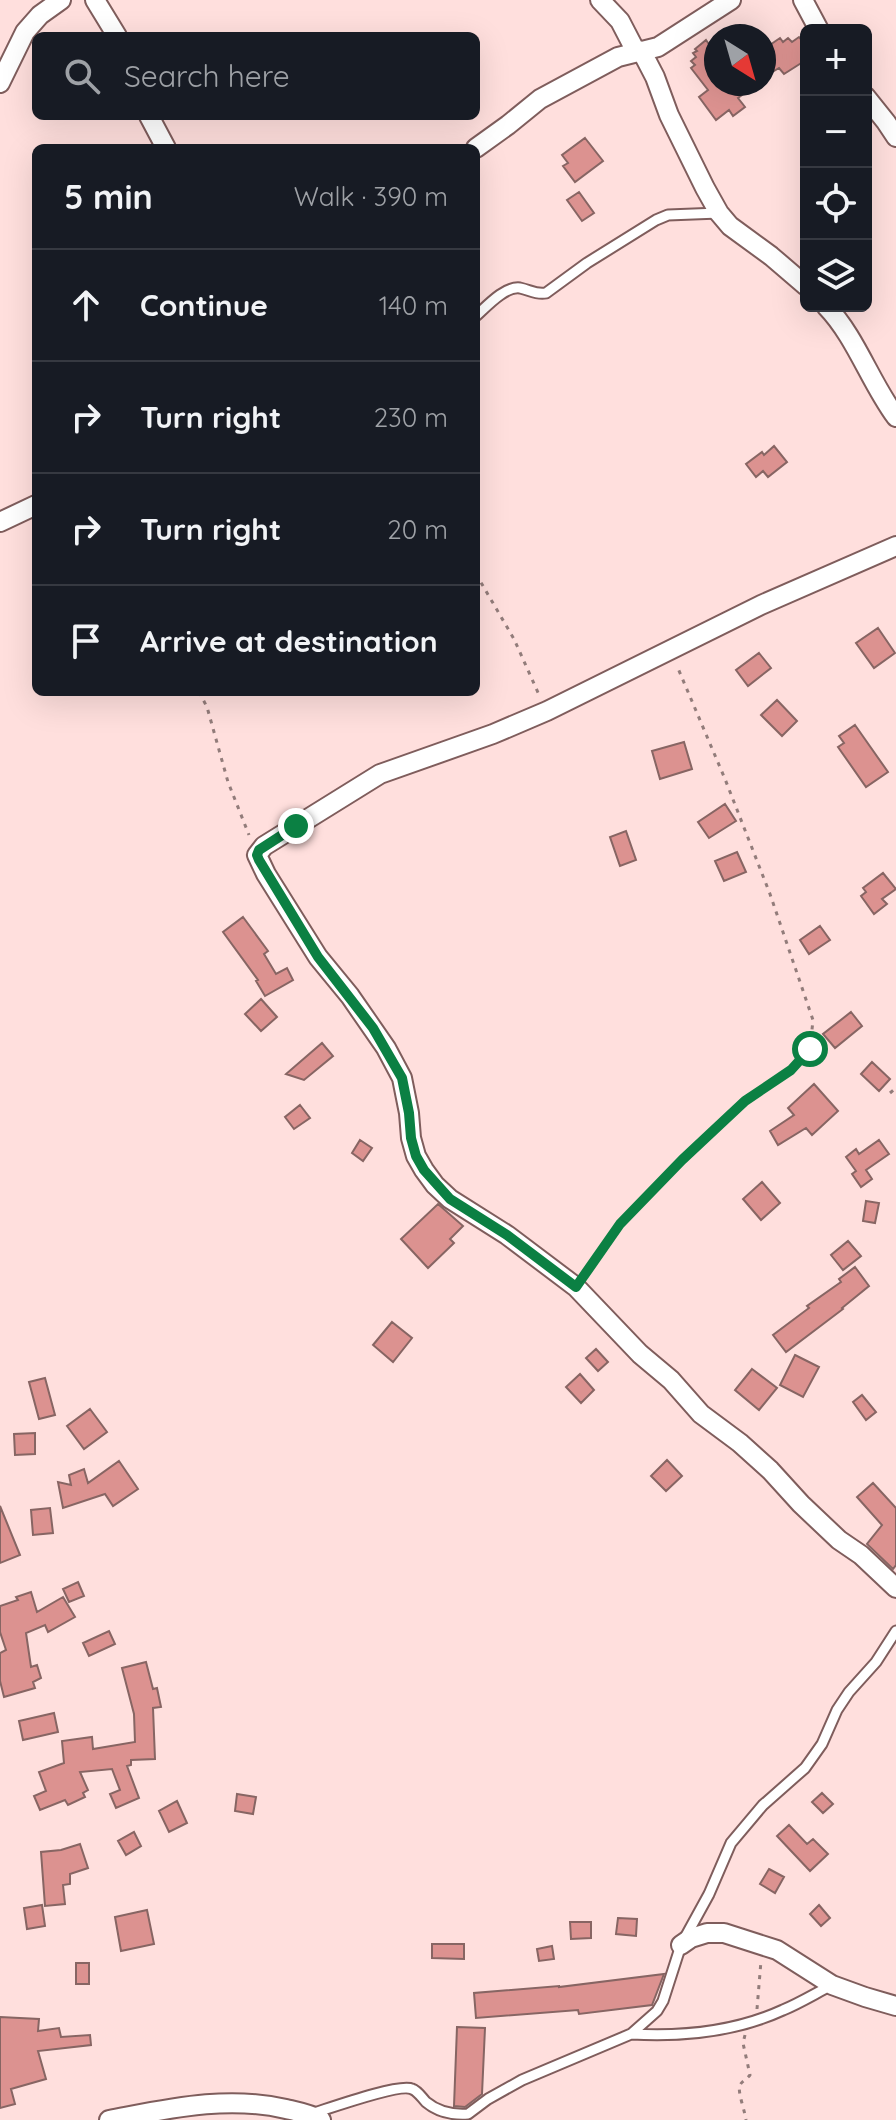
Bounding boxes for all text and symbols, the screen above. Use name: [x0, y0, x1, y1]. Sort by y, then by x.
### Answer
north arrow: [704, 24, 776, 96]
map controls: [800, 24, 872, 312]
button: +: [800, 24, 872, 96]
search box: [32, 32, 480, 120]
icon: search: [60, 54, 104, 98]
text: Search here: [124, 57, 290, 95]
button: −: [800, 96, 872, 168]
button: locate: [800, 168, 872, 240]
text: 5 min: [64, 175, 153, 218]
text: Walk · 390 m: [294, 180, 448, 213]
button: layers: [800, 240, 872, 312]
icon: ahead: [64, 283, 108, 327]
text: Continue: [140, 286, 268, 324]
text: 140 m: [379, 289, 448, 322]
icon: right: [64, 395, 108, 439]
text: Turn right: [140, 398, 281, 436]
text: 230 m: [374, 401, 448, 434]
icon: right: [64, 507, 108, 551]
text: Turn right: [140, 510, 281, 548]
text: 20 m: [387, 513, 448, 546]
icon: arrive: [64, 619, 108, 663]
text: Arrive at destination: [140, 622, 438, 660]
route end: [278, 808, 314, 844]
route start: [792, 1031, 828, 1067]

